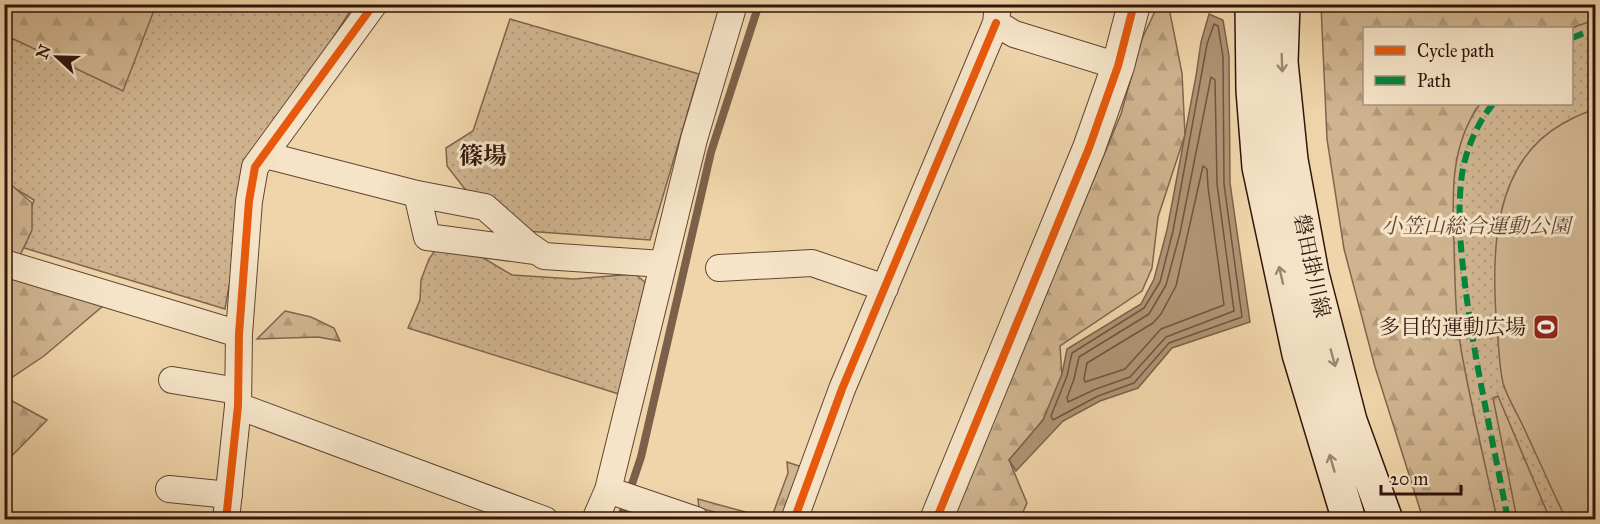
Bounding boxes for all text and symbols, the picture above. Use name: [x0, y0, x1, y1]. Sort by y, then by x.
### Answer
north arrow: [27, 27, 87, 87]
legend: [1363, 27, 1573, 105]
text: Cycle path: [1417, 40, 1494, 62]
text: N: [32, 41, 55, 61]
one-way arrow: [1276, 52, 1288, 72]
text: Path: [1417, 70, 1451, 92]
district label: 篠場: [459, 141, 507, 171]
street label: 磐田掛川線: [1288, 212, 1336, 320]
park label: 小笠山総合運動公園: [1382, 213, 1573, 239]
one-way arrow: [1275, 266, 1286, 286]
sports icon: 多目的運動広場: [1531, 312, 1561, 342]
place label: 多目的運動広場: [1379, 314, 1526, 340]
one-way arrow: [1328, 348, 1340, 367]
one-way arrow: [1326, 454, 1337, 473]
scale bar: [1381, 458, 1460, 496]
text: 20 m: [1390, 468, 1428, 490]

